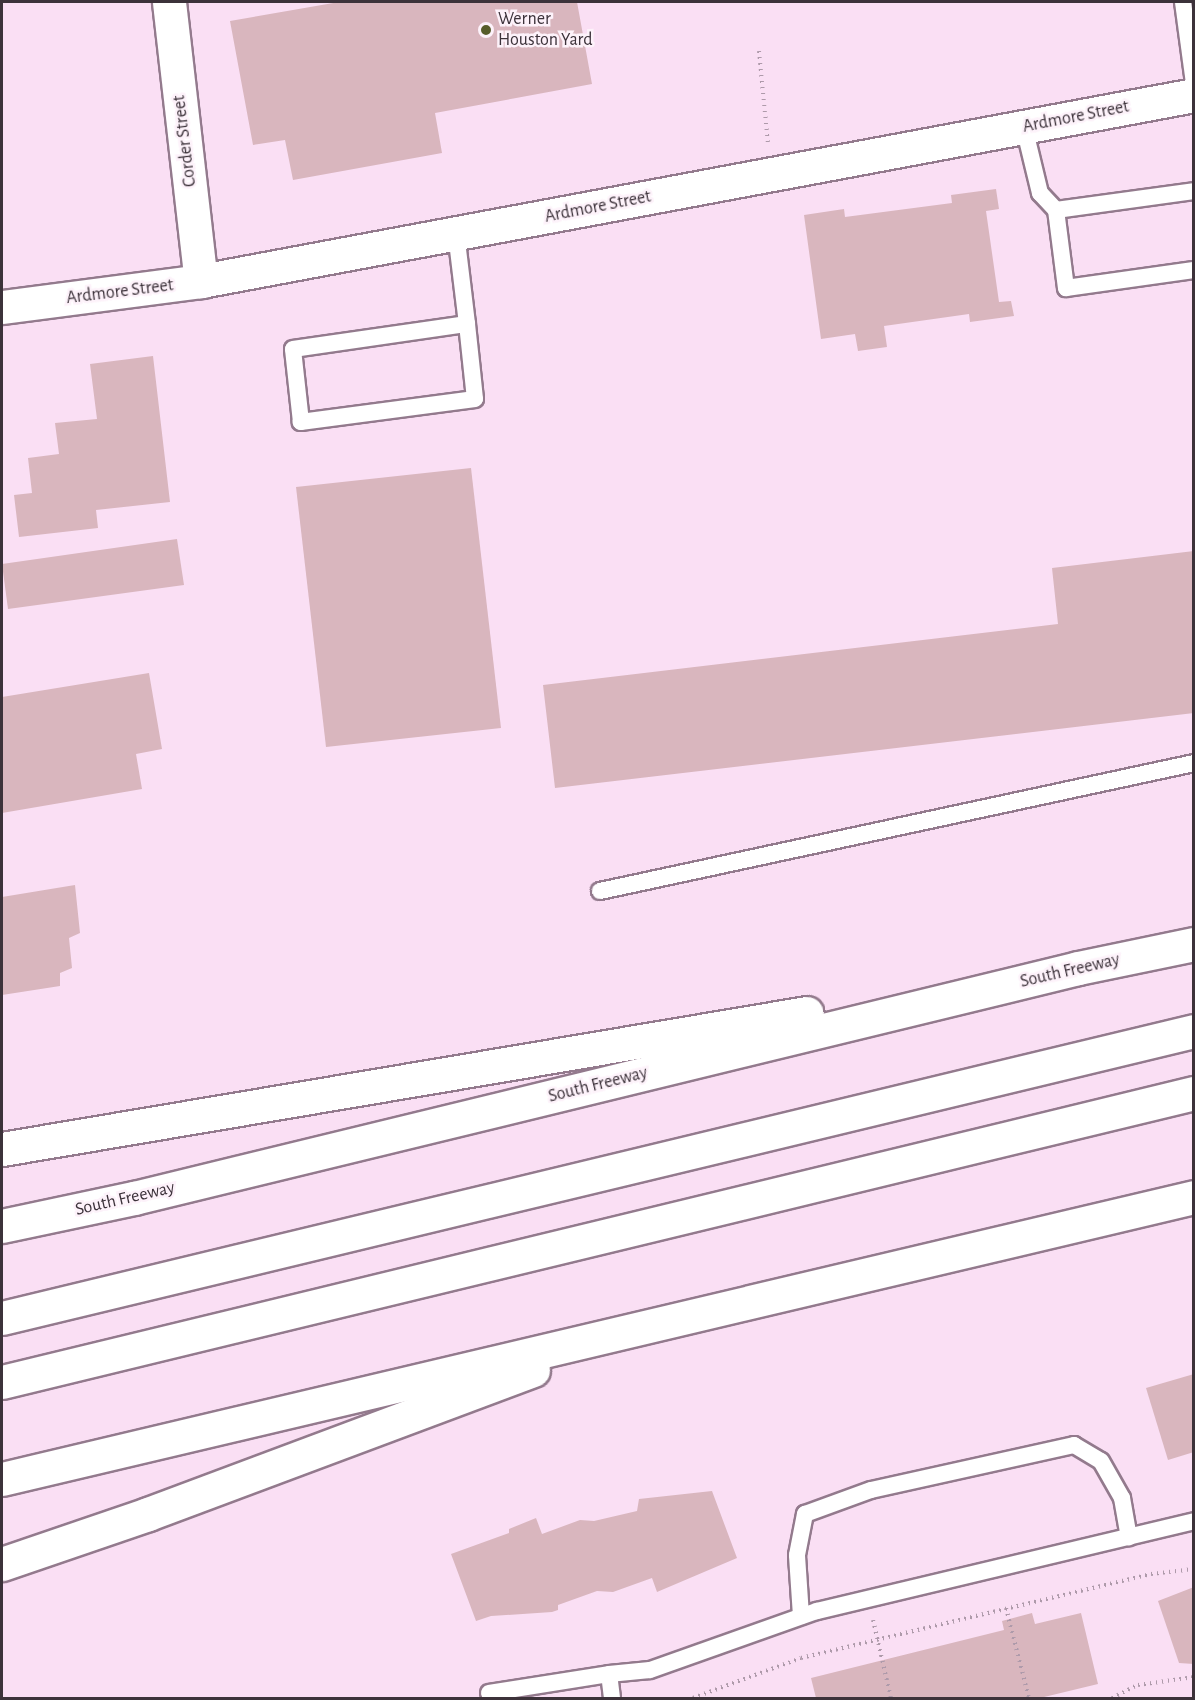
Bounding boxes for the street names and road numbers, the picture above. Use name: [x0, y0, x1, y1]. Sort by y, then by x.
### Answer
street label: Corder Street: [169, 94, 201, 188]
street label: Ardmore Street: [1021, 96, 1131, 138]
street label: Ardmore Street: [543, 186, 653, 228]
street label: Ardmore Street: [65, 275, 175, 309]
street label: South Freeway: [1018, 949, 1122, 993]
street label: South Freeway: [546, 1062, 650, 1108]
street label: South Freeway: [73, 1177, 177, 1221]

